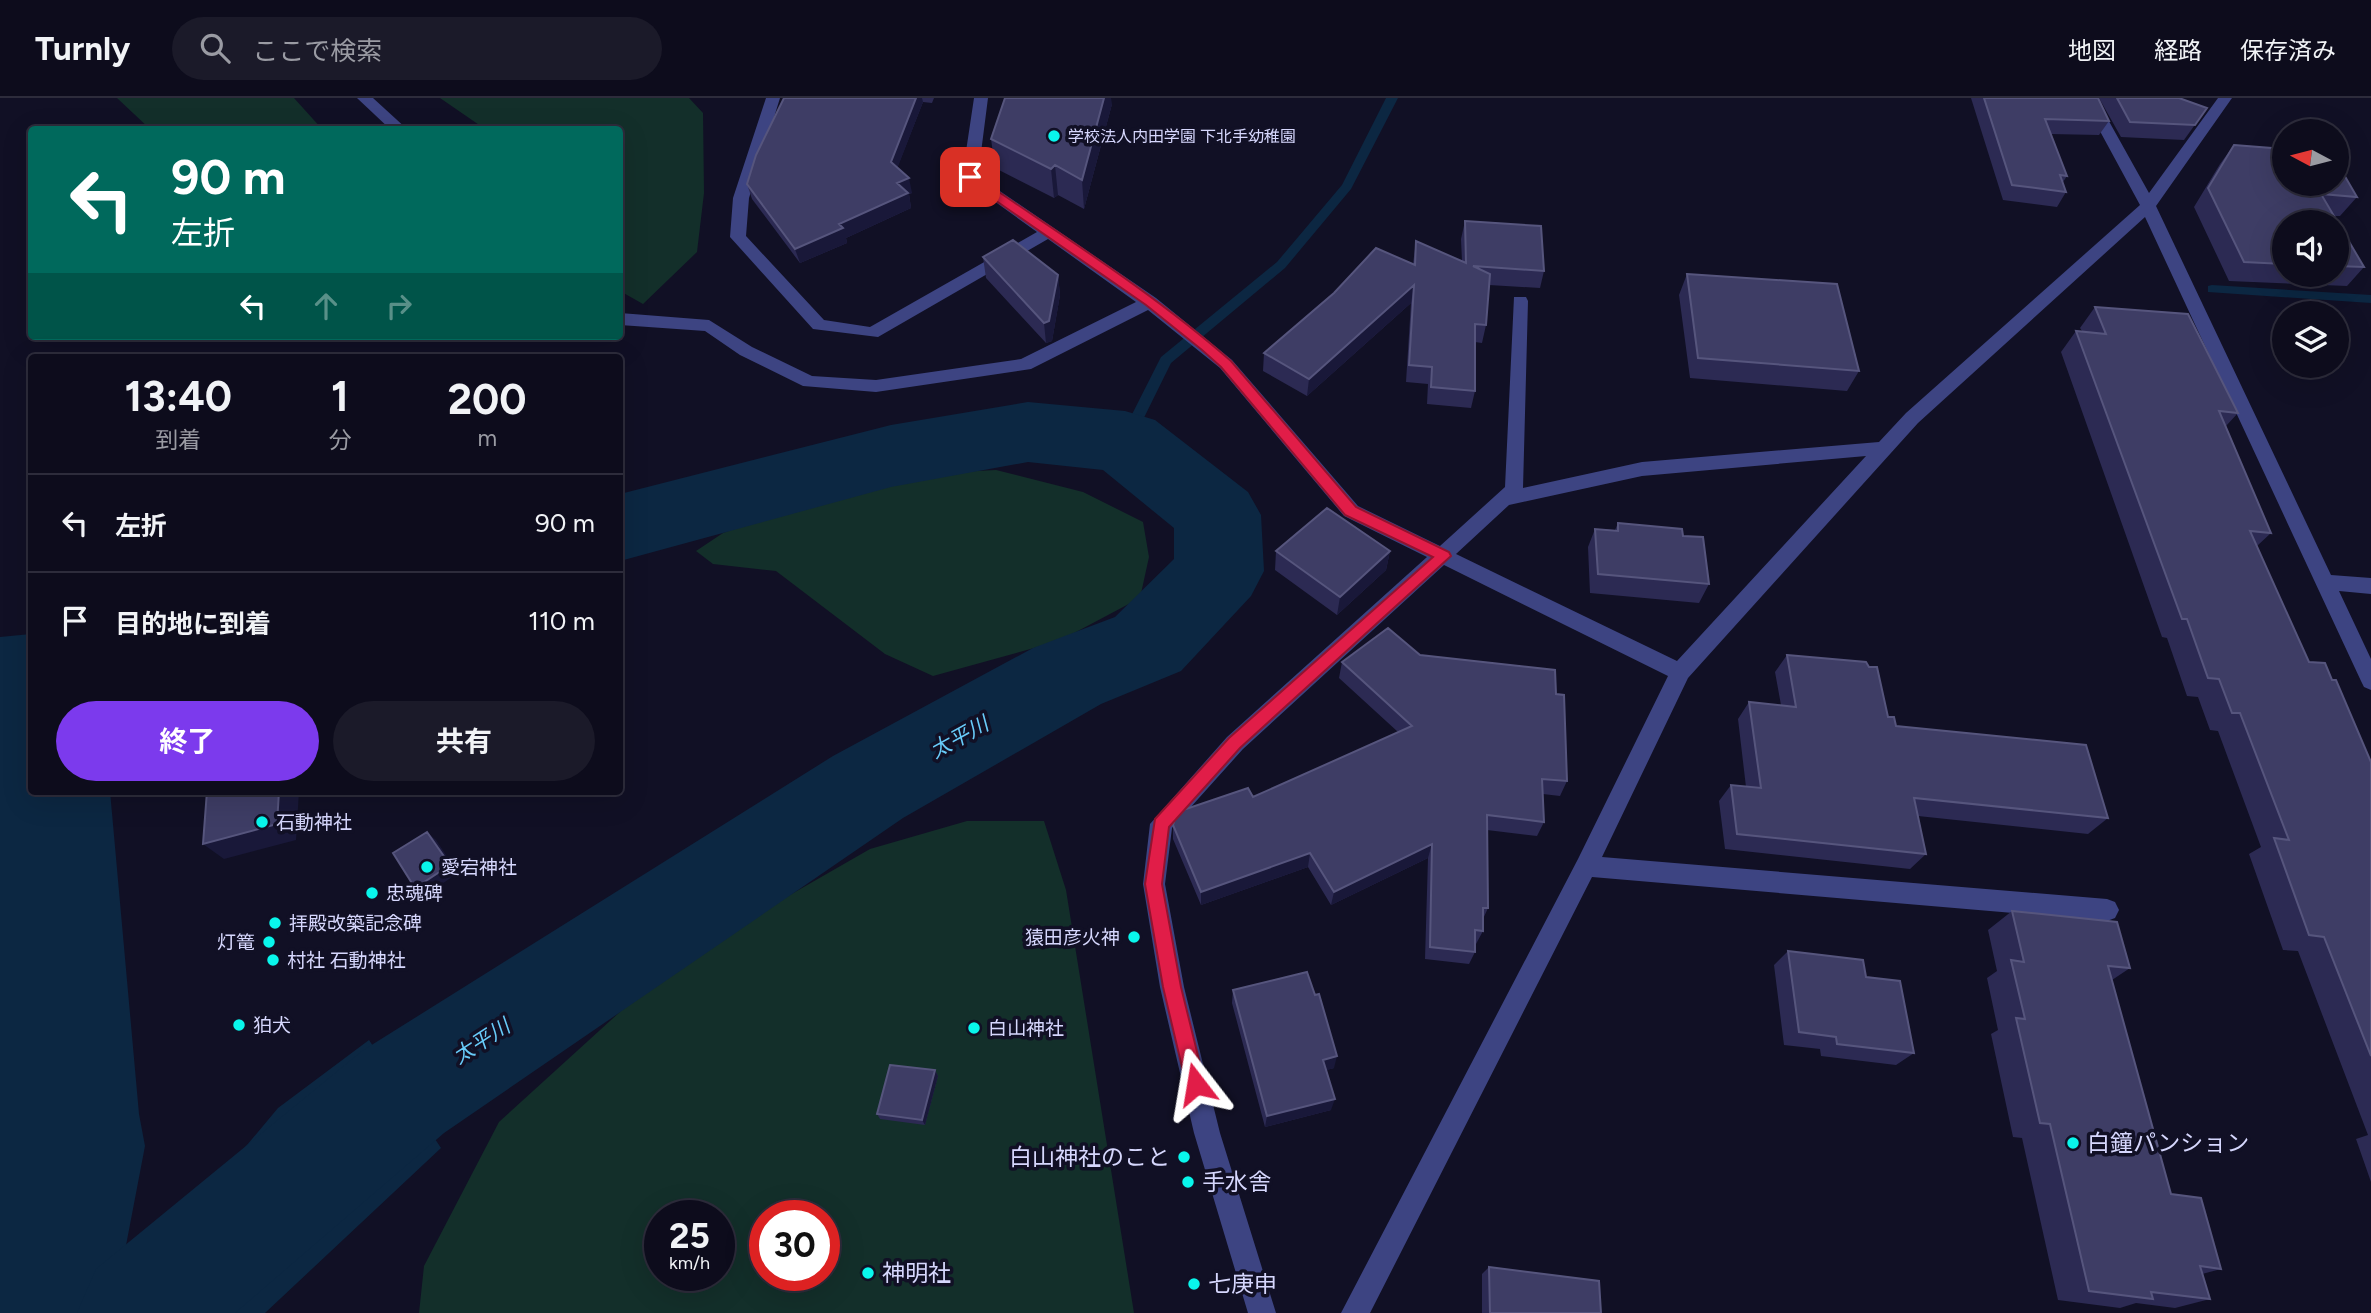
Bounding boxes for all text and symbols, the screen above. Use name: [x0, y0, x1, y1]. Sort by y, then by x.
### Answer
search box: [172, 17, 662, 80]
text: Turnly: [35, 29, 130, 68]
icon: search: [196, 29, 234, 67]
text: ここで検索: [252, 35, 382, 67]
text: 地図: [2068, 36, 2116, 65]
text: 経路: [2154, 36, 2202, 65]
text: 保存済み: [2240, 36, 2336, 65]
north arrow: [2272, 119, 2348, 196]
map controls: [2272, 119, 2349, 378]
place label: 学校法人内田学園 下北手幼稚園: [1068, 127, 1296, 146]
marker: 学校法人内田学園 下北手幼稚園: [1046, 128, 1062, 144]
text: 90 m: [171, 147, 286, 206]
pin: [940, 147, 1000, 207]
icon: left: [56, 154, 147, 245]
icon: arrive: [951, 158, 989, 196]
button: sound: [2272, 210, 2349, 287]
text: 左折: [171, 214, 235, 252]
icon: left: [234, 287, 272, 325]
icon: ahead: [307, 287, 345, 325]
icon: right: [380, 287, 418, 325]
button: layers: [2272, 301, 2349, 378]
text: 13:40: [124, 371, 232, 422]
text: 1: [331, 371, 349, 422]
text: 200: [448, 374, 527, 425]
text: m: [477, 424, 497, 452]
text: 到着: [155, 426, 201, 454]
text: 分: [328, 426, 351, 454]
icon: left: [56, 504, 94, 542]
text: 90 m: [535, 507, 595, 539]
text: 左折: [115, 510, 167, 542]
icon: arrive: [56, 602, 94, 640]
text: 110 m: [528, 605, 595, 637]
text: 目的地に到着: [115, 608, 271, 640]
button: 終了: [56, 701, 319, 781]
button: 共有: [333, 701, 595, 781]
water label: 太平川: [925, 710, 994, 763]
place label: 石動神社: [276, 811, 352, 834]
marker: 石動神社: [254, 814, 270, 830]
place label: 愛宕神社: [441, 856, 517, 879]
marker: 愛宕神社: [419, 859, 435, 875]
place label: 忠魂碑: [386, 882, 443, 905]
marker: 忠魂碑: [364, 885, 380, 901]
place label: 拝殿改築記念碑: [289, 912, 422, 935]
marker: 拝殿改築記念碑: [267, 915, 283, 931]
place label: 猿田彦火神: [1025, 926, 1120, 949]
marker: 猿田彦火神: [1126, 929, 1142, 945]
place label: 灯篭: [217, 931, 255, 954]
marker: 灯篭: [261, 934, 277, 950]
place label: 村社 石動神社: [287, 949, 406, 972]
marker: 村社 石動神社: [265, 952, 281, 968]
water label: 太平川: [448, 1012, 516, 1069]
place label: 狛犬: [253, 1014, 291, 1037]
marker: 狛犬: [231, 1017, 247, 1033]
place label: 白山神社: [988, 1017, 1064, 1040]
marker: 白山神社: [966, 1020, 982, 1036]
position arrow: [1159, 1047, 1233, 1121]
place label: 白鐘パンション: [2087, 1129, 2249, 1157]
marker: 白鐘パンション: [2065, 1135, 2081, 1151]
place label: 白山神社のこと: [1009, 1143, 1170, 1171]
marker: 白山神社のこと: [1176, 1149, 1192, 1165]
place label: 手水舎: [1202, 1168, 1271, 1196]
marker: 手水舎: [1180, 1174, 1196, 1190]
speed limit sign: 30: [749, 1200, 840, 1291]
text: 25: [669, 1215, 710, 1257]
text: km/h: [669, 1252, 710, 1274]
place label: 神明社: [882, 1259, 951, 1287]
marker: 神明社: [860, 1265, 876, 1281]
place label: 七庚申: [1208, 1270, 1277, 1298]
marker: 七庚申: [1186, 1276, 1202, 1292]

